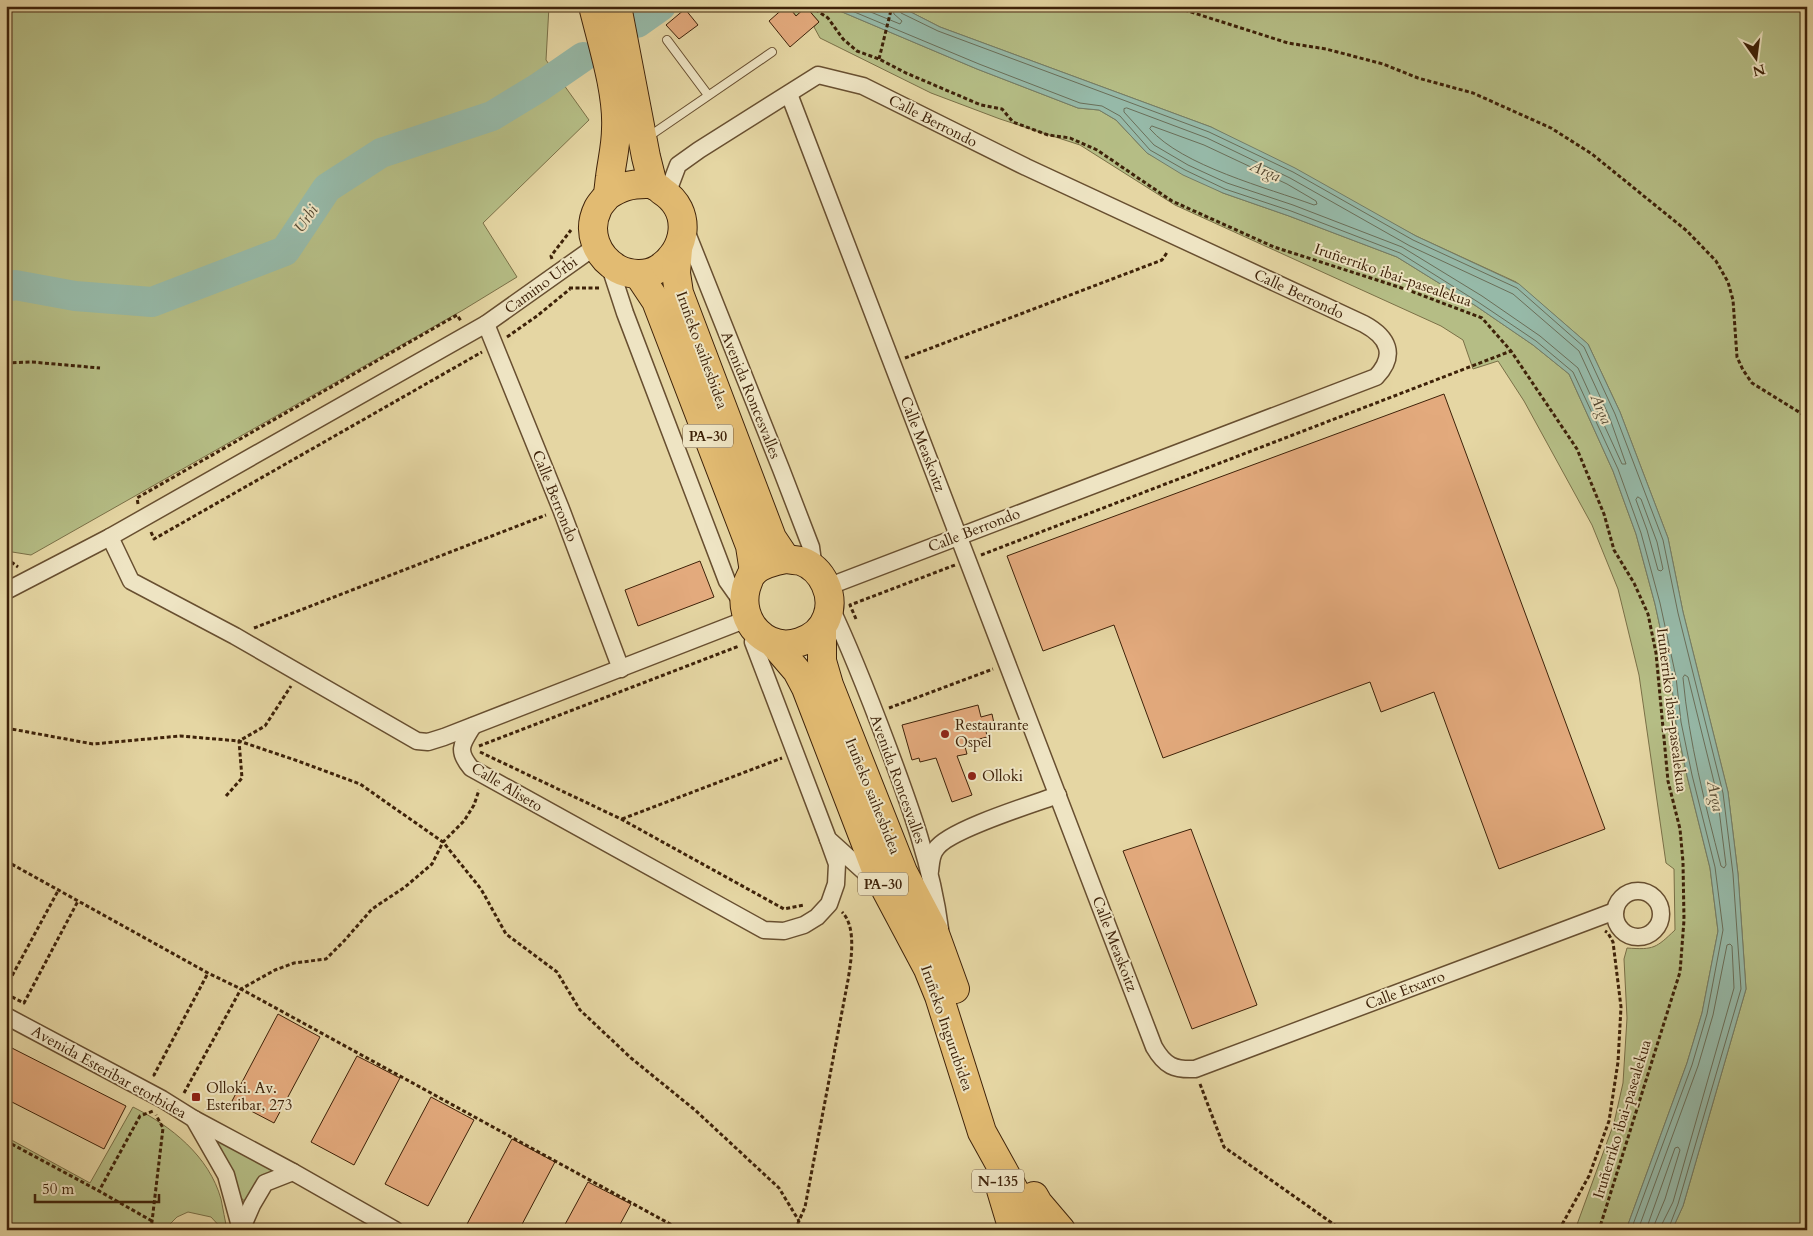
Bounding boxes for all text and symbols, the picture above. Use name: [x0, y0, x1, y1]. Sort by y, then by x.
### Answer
north arrow: [1730, 32, 1780, 82]
text: N: [1751, 59, 1767, 81]
street label: Calle Berrondo: [885, 90, 981, 152]
water label: Arga: [1245, 154, 1284, 187]
water label: Urbi: [289, 200, 324, 237]
street label: Iruñerriko ibai-pasealekua: [1312, 239, 1475, 312]
street label: Camino Urbi: [501, 252, 581, 318]
street label: Calle Berrondo: [1251, 264, 1347, 324]
street label: Iruñeko saihesbidea: [671, 288, 733, 412]
street label: Avenida Roncesvalles: [716, 328, 786, 462]
water label: Arga: [1584, 389, 1617, 428]
street label: Calle Measkoitz: [896, 393, 950, 495]
road number: PA-30: [683, 424, 733, 448]
street label: Calle Berrondo: [528, 447, 582, 545]
street label: Calle Berrondo: [925, 503, 1023, 557]
street label: Iruñerriko ibai-pasealekua: [1652, 627, 1692, 794]
street label: Avenida Roncesvalles: [865, 712, 931, 846]
place label: Restaurante Ospel: [955, 715, 1029, 752]
marker: Restaurante Ospel: [939, 728, 951, 740]
street label: Iruñeko saihesbidea: [841, 735, 906, 858]
street label: Calle Aliseto: [468, 758, 546, 816]
place label: Olloki: [982, 766, 1023, 786]
marker: Olloki: [966, 770, 978, 782]
water label: Arga: [1701, 778, 1729, 814]
road number: PA-30: [858, 872, 908, 896]
street label: Calle Measkoitz: [1088, 893, 1142, 995]
street label: Iruñeko Ingurubidea: [916, 962, 978, 1094]
street label: Calle Etxarro: [1362, 966, 1448, 1014]
street label: Avenida Esteribar etorbidea: [28, 1021, 191, 1123]
street label: Iruñerriko ibai-pasealekua: [1588, 1037, 1656, 1201]
place label: Olloki. Av. Esteribar, 273: [206, 1078, 292, 1115]
marker: Olloki. Av. Esteribar, 273: [190, 1091, 202, 1103]
road number: N-135: [972, 1170, 1024, 1192]
scale bar: [35, 1171, 159, 1203]
text: 50 m: [42, 1179, 74, 1199]

